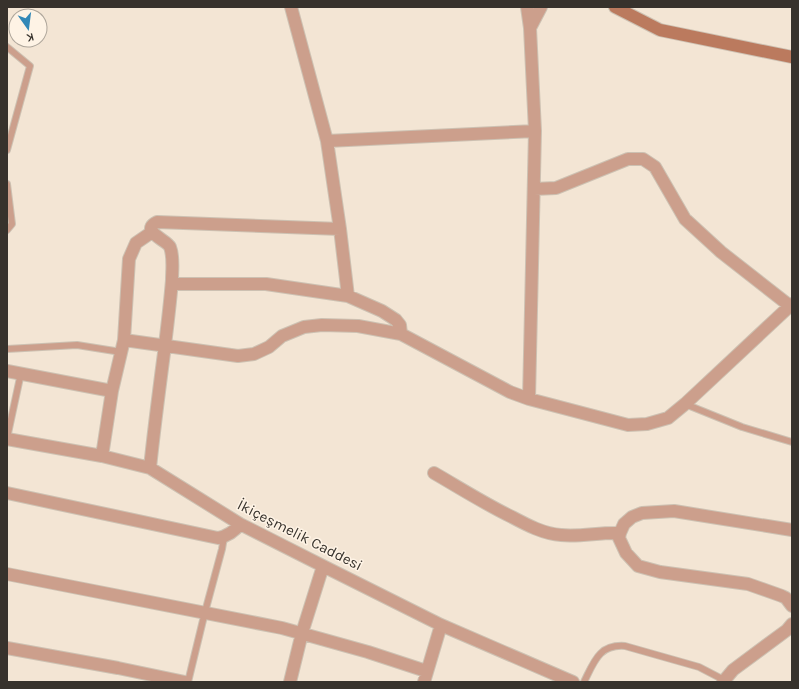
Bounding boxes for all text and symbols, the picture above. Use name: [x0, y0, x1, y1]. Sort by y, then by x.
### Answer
north arrow: [8, 8, 48, 48]
text: K: [24, 30, 35, 45]
street label: İkiçeşmelik Caddesi: [234, 496, 366, 574]

